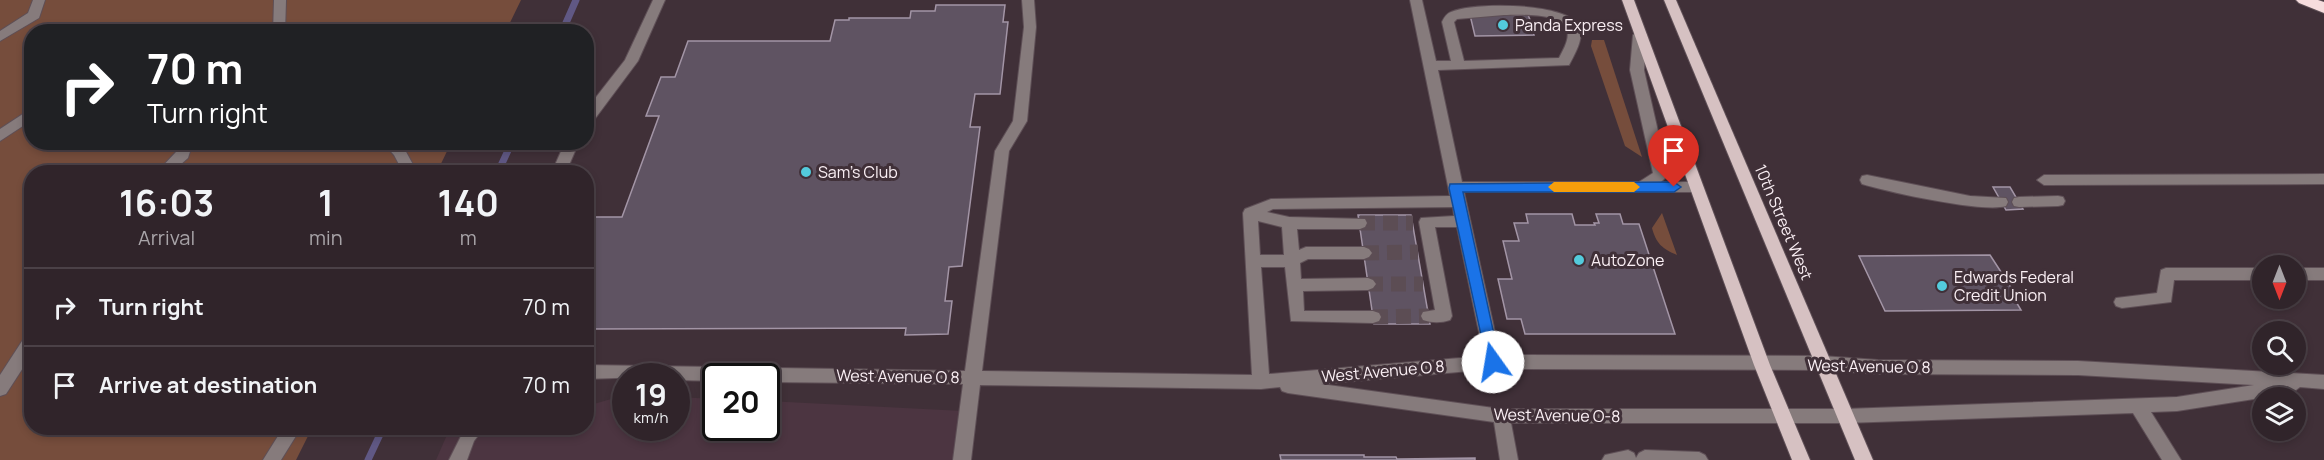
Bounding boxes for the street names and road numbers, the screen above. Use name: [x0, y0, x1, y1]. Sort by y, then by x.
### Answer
street label: 10th Street West: [1750, 161, 1818, 283]
street label: West Avenue O 8: [1807, 354, 1931, 378]
street label: West Avenue O 8: [1321, 355, 1445, 387]
street label: West Avenue O 8: [836, 364, 960, 388]
street label: West Avenue O-8: [1493, 403, 1621, 427]

